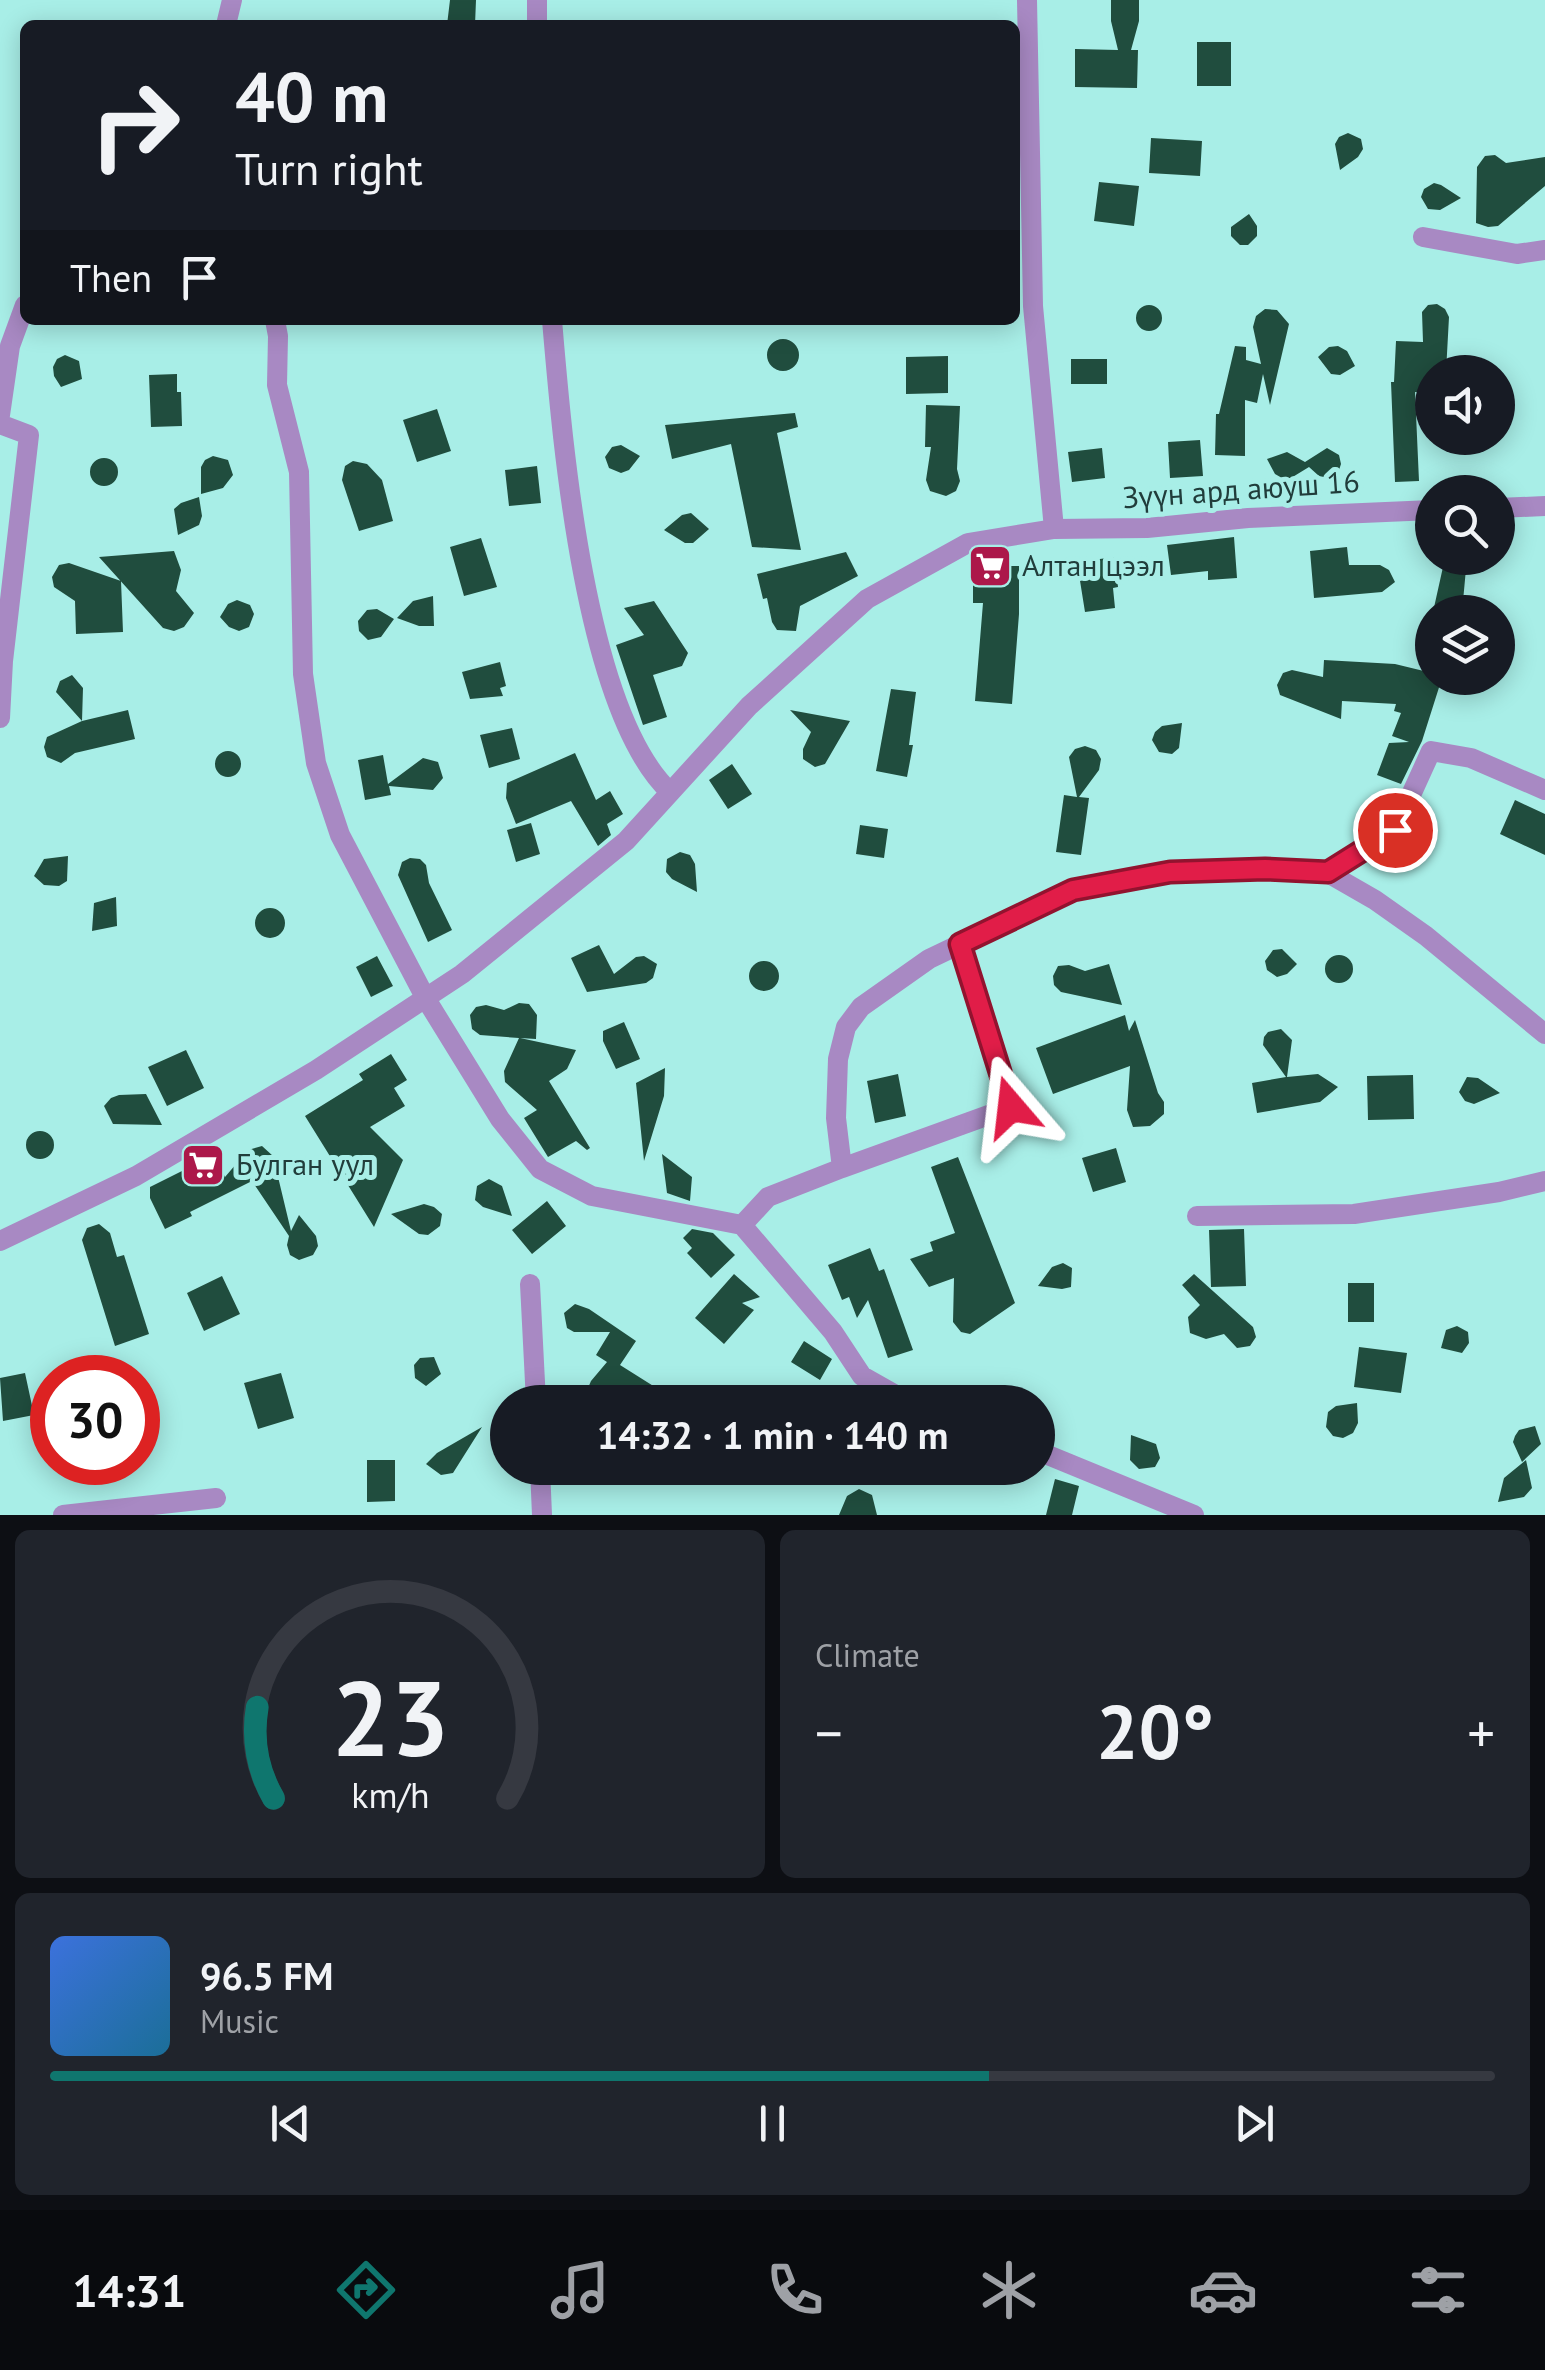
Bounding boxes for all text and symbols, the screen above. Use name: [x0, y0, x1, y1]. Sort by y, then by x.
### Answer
text: 40 m: [235, 51, 388, 141]
icon: right: [70, 60, 200, 190]
text: Turn right: [235, 139, 423, 197]
icon: arrive: [172, 250, 227, 305]
text: Then: [70, 253, 152, 302]
map controls: [1415, 355, 1515, 695]
button: sound: [1415, 355, 1515, 455]
street label: Зүүн ард аюуш 16: [1121, 461, 1361, 516]
button: search: [1415, 475, 1515, 575]
supermarket icon: Алтан цээл: [967, 543, 1013, 589]
place label: Алтан цээл: [1022, 545, 1165, 584]
button: layers: [1415, 595, 1515, 695]
pin: [1353, 788, 1438, 873]
icon: arrive: [1368, 803, 1423, 858]
position arrow: [959, 1055, 1063, 1159]
supermarket icon: Булган уул: [180, 1142, 226, 1188]
place label: Булган уул: [236, 1144, 374, 1183]
speed limit sign: 30: [30, 1355, 160, 1485]
text: 14:32 · 1 min · 140 m: [597, 1410, 948, 1459]
text: Climate: [815, 1634, 920, 1676]
text: 23: [331, 1650, 449, 1785]
text: 20°: [1096, 1683, 1214, 1780]
text: −: [815, 1697, 843, 1768]
text: +: [1467, 1697, 1495, 1768]
text: km/h: [351, 1772, 429, 1818]
text: 96.5 FM: [200, 1951, 333, 2000]
text: Music: [200, 2000, 279, 2042]
icon: previous: [263, 2096, 318, 2151]
icon: pause: [745, 2096, 800, 2151]
icon: next: [1227, 2096, 1282, 2151]
icon: directions: [331, 2255, 401, 2325]
icon: music: [545, 2255, 615, 2325]
icon: phone: [760, 2255, 830, 2325]
icon: climate: [974, 2255, 1044, 2325]
icon: car: [1188, 2255, 1258, 2325]
icon: filters: [1403, 2255, 1473, 2325]
text: 14:31: [72, 2261, 186, 2319]

